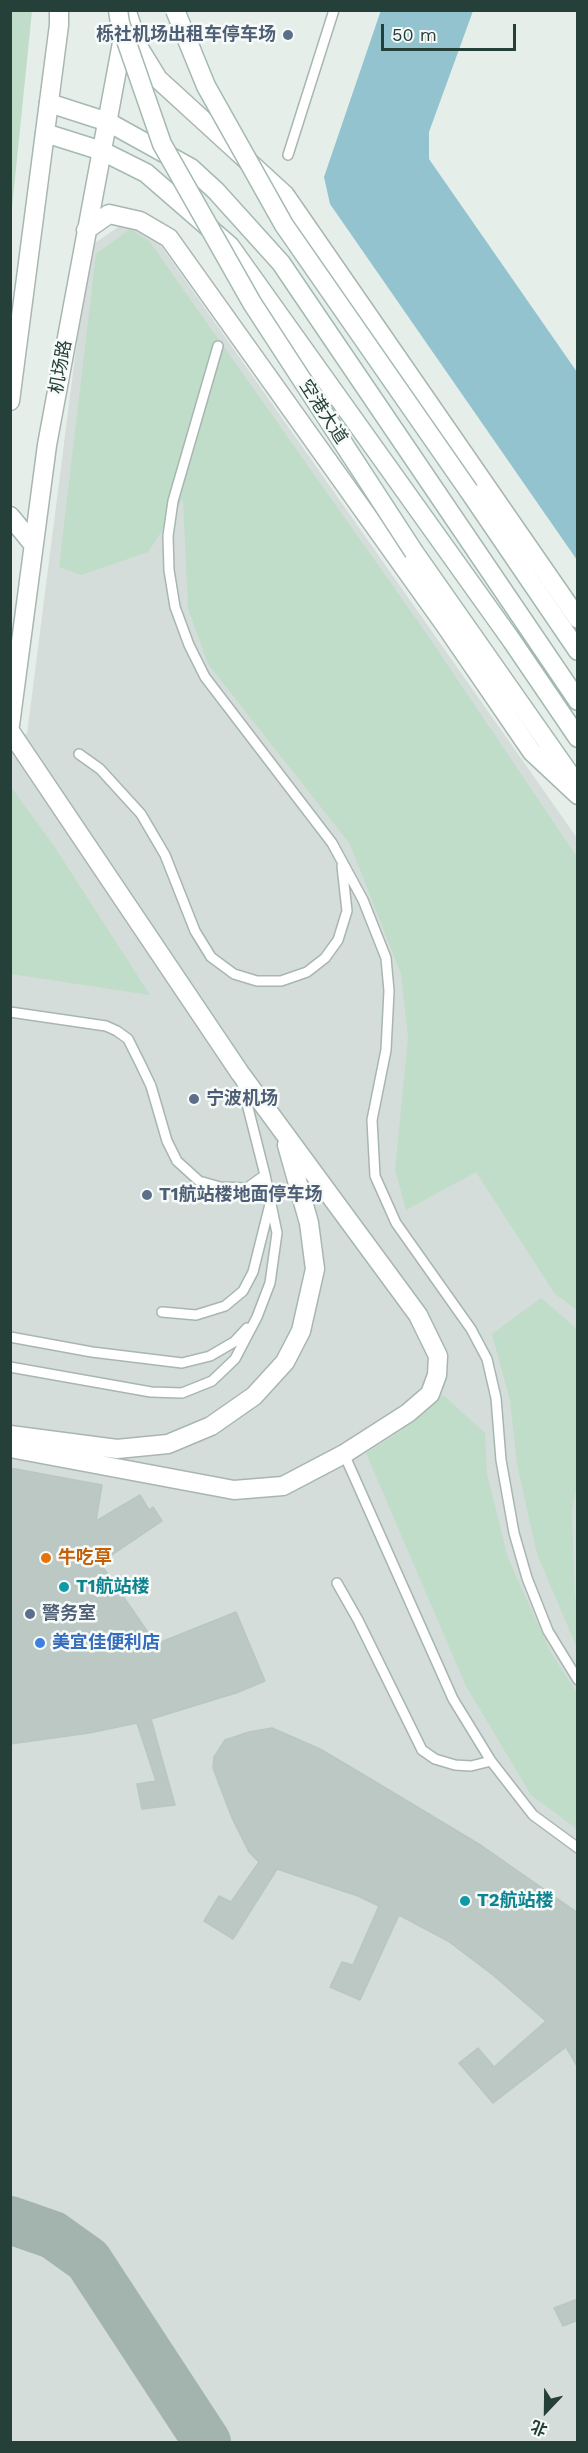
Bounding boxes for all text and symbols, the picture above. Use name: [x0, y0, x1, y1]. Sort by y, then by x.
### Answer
scale bar: [384, 12, 519, 50]
place label: 栎社机场出租车停车场: [96, 24, 276, 46]
text: 50 m: [392, 24, 437, 45]
marker: 栎社机场出租车停车场: [281, 28, 295, 42]
street label: 机场路: [46, 339, 76, 395]
street label: 空港大道: [294, 376, 352, 448]
place label: 宁波机场: [206, 1088, 278, 1110]
marker: 宁波机场: [187, 1092, 201, 1106]
place label: T1航站楼地面停车场: [159, 1184, 323, 1206]
marker: T1航站楼地面停车场: [140, 1188, 154, 1202]
place label: 牛吃草: [58, 1547, 112, 1569]
marker: 牛吃草: [39, 1551, 53, 1565]
place label: T1航站楼: [76, 1576, 150, 1598]
marker: T1航站楼: [57, 1580, 71, 1594]
place label: 警务室: [42, 1603, 96, 1625]
marker: 警务室: [23, 1607, 37, 1621]
place label: 美宜佳便利店: [52, 1632, 160, 1654]
marker: 美宜佳便利店: [33, 1636, 47, 1650]
place label: T2航站楼: [477, 1890, 553, 1912]
marker: T2航站楼: [458, 1894, 472, 1908]
north arrow: [516, 2381, 576, 2441]
text: 北: [528, 2416, 550, 2440]

